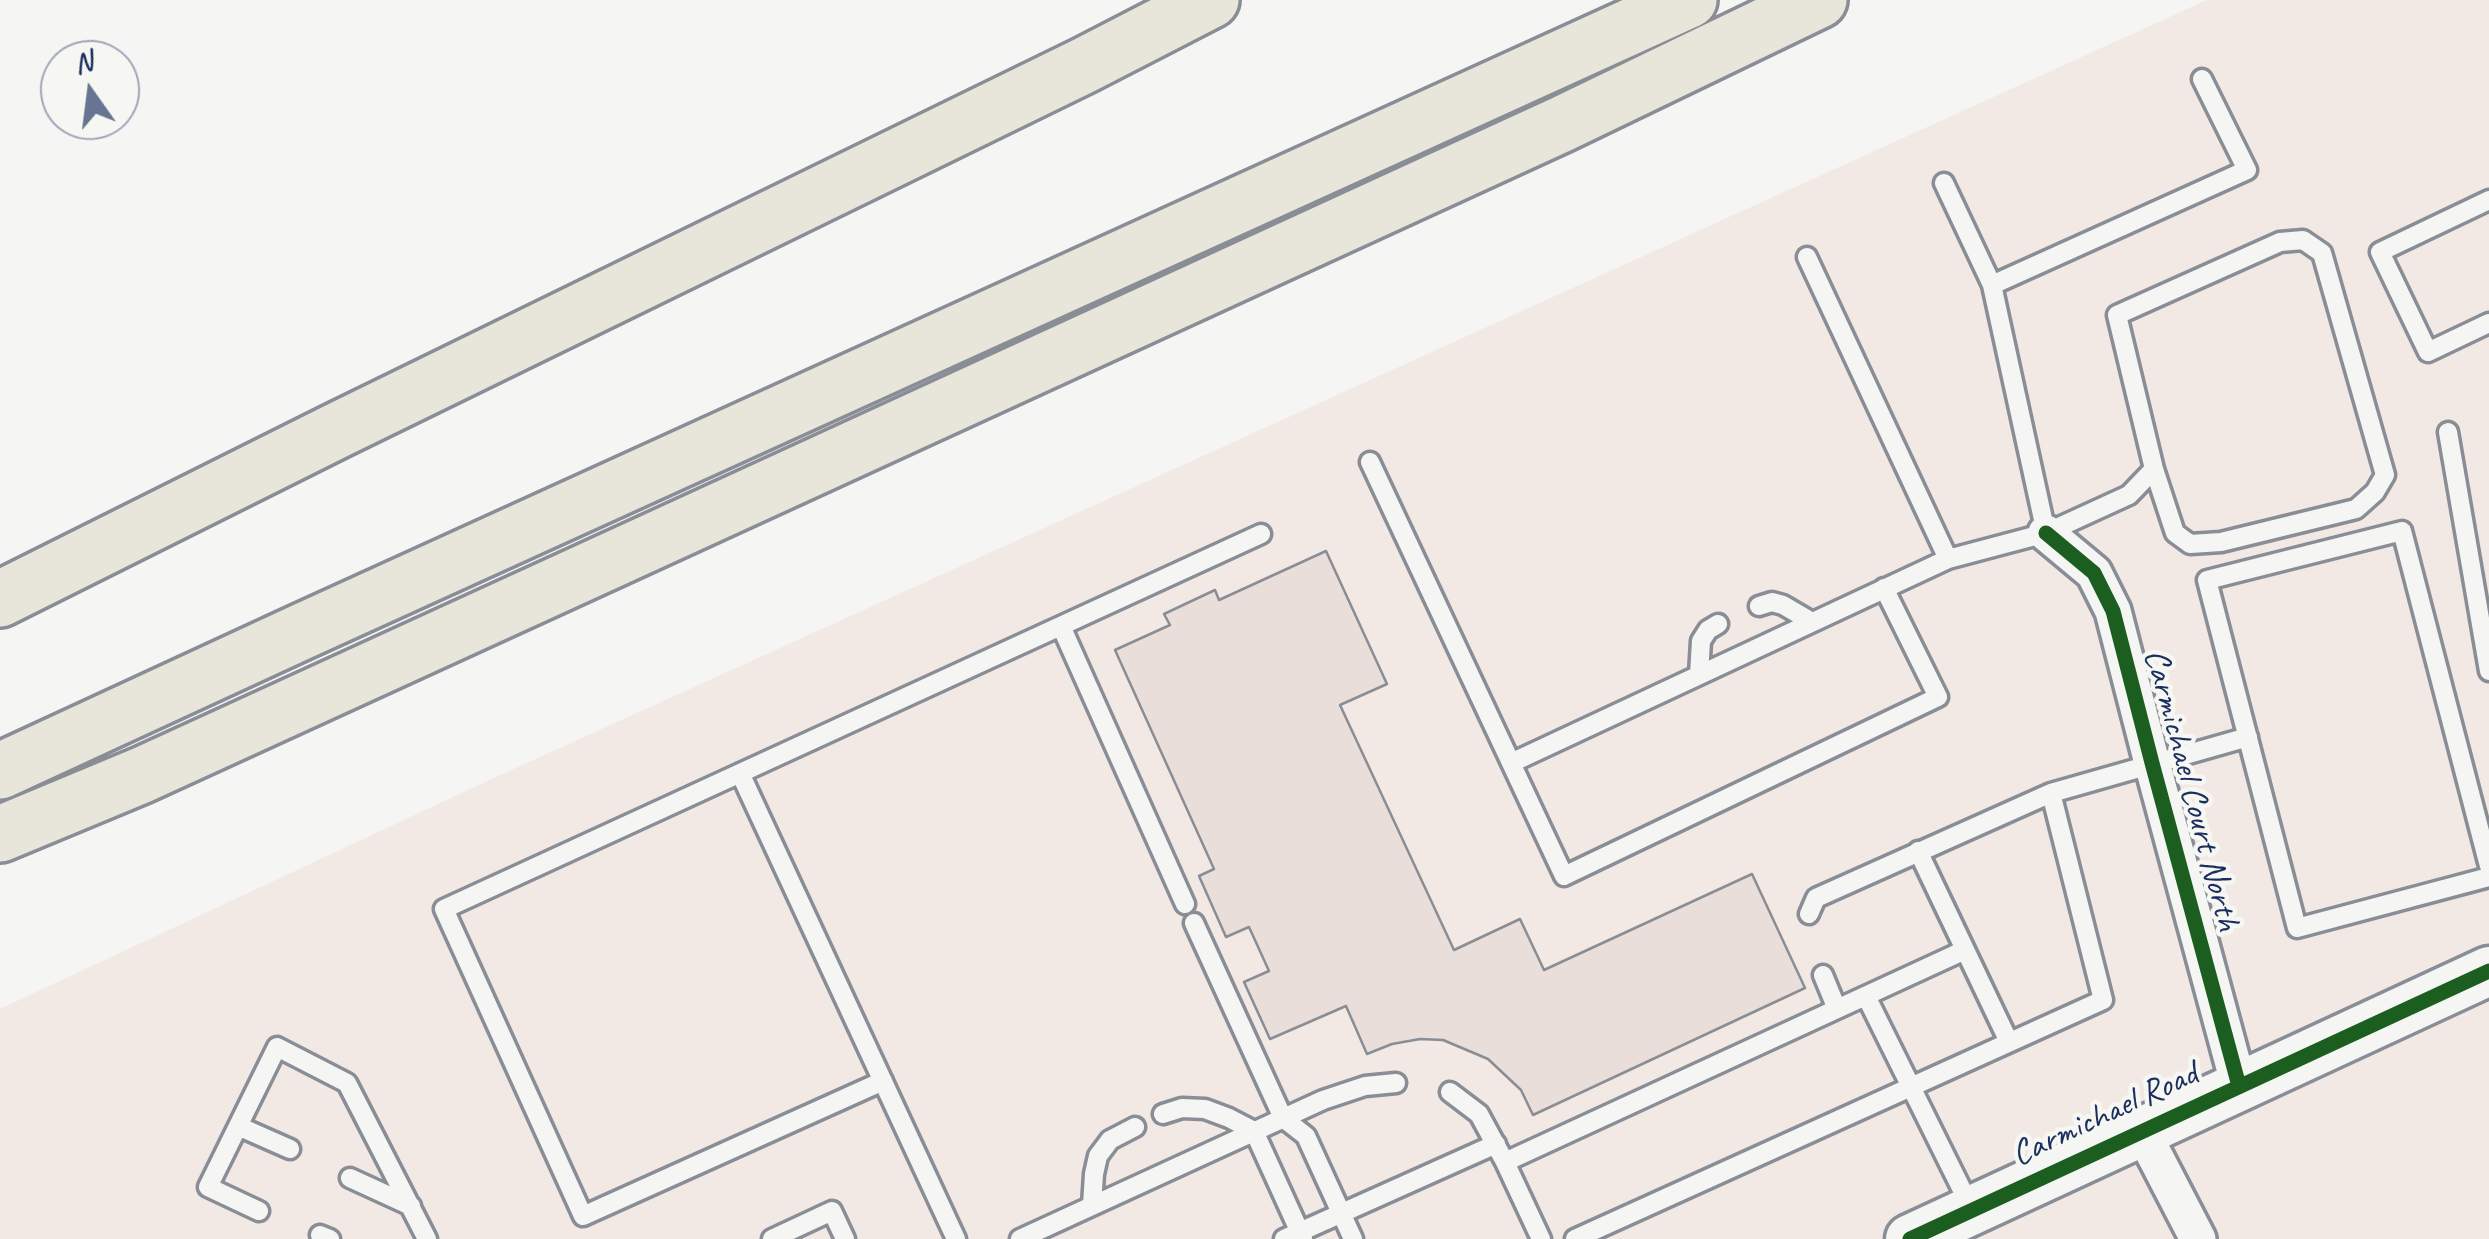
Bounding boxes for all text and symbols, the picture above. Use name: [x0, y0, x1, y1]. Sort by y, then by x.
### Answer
north arrow: [40, 40, 140, 140]
text: N: [70, 43, 96, 81]
street label: Carmichael Court North: [2133, 645, 2249, 935]
street label: Carmichael Road: [2005, 1054, 2205, 1176]

